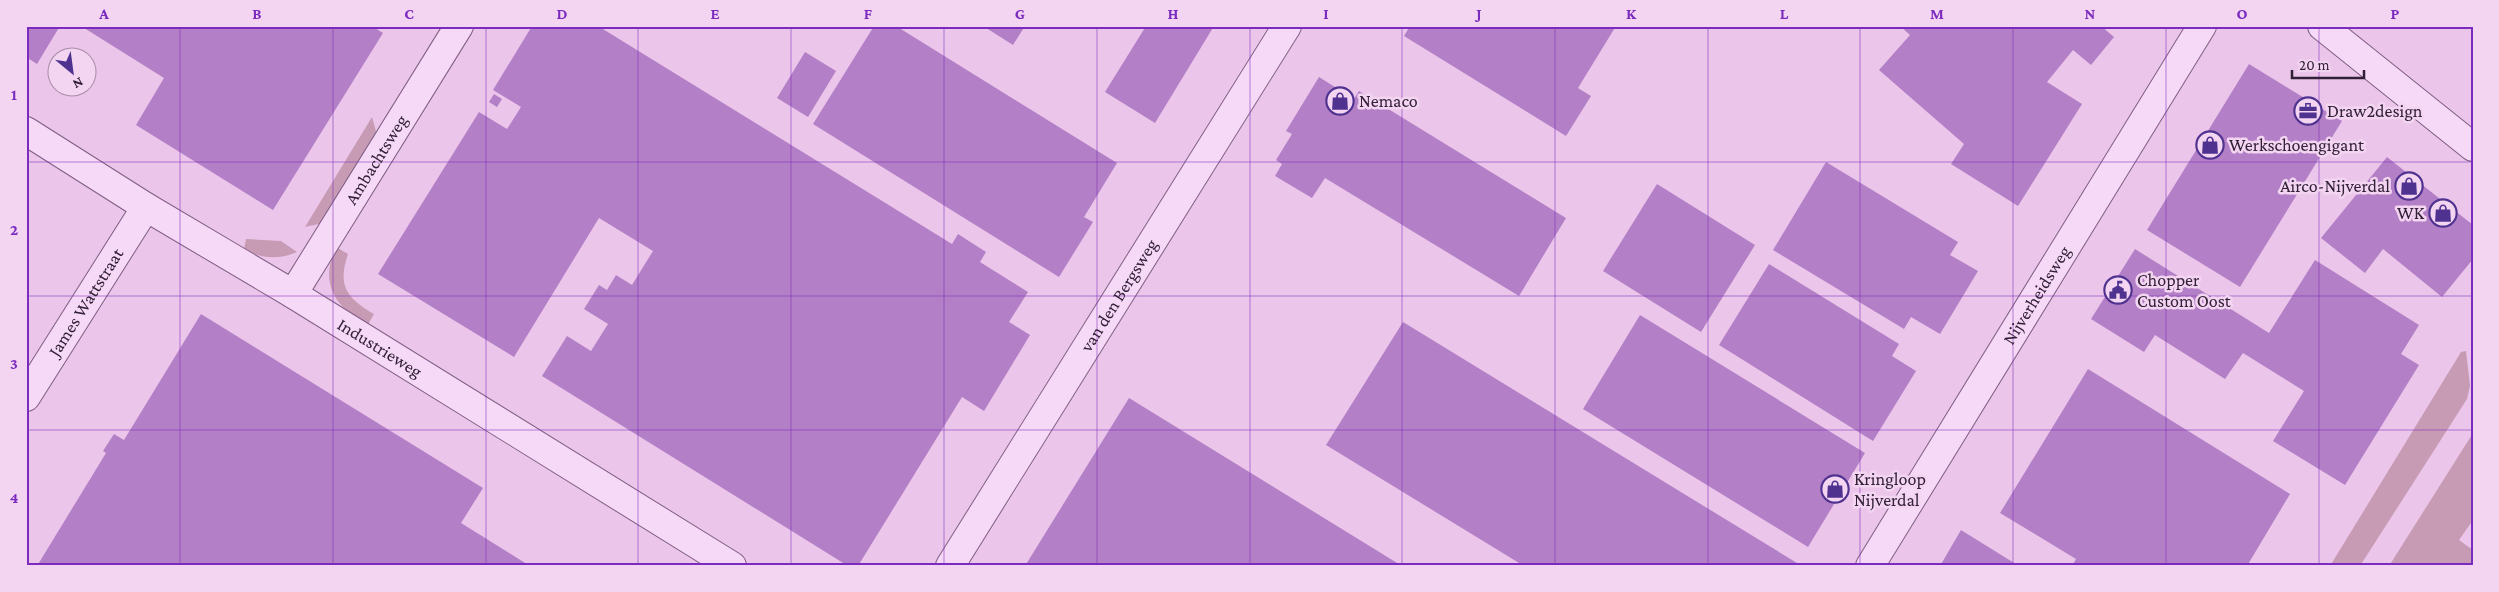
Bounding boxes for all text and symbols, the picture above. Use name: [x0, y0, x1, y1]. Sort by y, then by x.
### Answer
text: A: [98, 5, 109, 22]
text: B: [252, 5, 262, 22]
text: C: [404, 5, 414, 22]
text: D: [556, 5, 568, 22]
text: E: [710, 5, 720, 22]
text: F: [864, 5, 873, 22]
text: G: [1015, 5, 1025, 22]
text: H: [1168, 5, 1179, 22]
text: I: [1323, 5, 1329, 22]
text: J: [1474, 5, 1482, 22]
text: K: [1626, 5, 1637, 22]
text: L: [1780, 5, 1789, 22]
text: M: [1930, 5, 1944, 22]
text: N: [2085, 5, 2096, 22]
text: O: [2236, 5, 2248, 22]
text: P: [2391, 5, 2400, 22]
north arrow: [48, 48, 98, 98]
scale bar: [2292, 48, 2364, 80]
text: 20 m: [2299, 57, 2330, 73]
text: N: [70, 74, 86, 93]
text: 1: [11, 86, 17, 103]
shop icon: Nemaco: [1325, 86, 1355, 116]
place label: Nemaco: [1359, 91, 1418, 111]
office icon: Draw2design: [2293, 96, 2323, 126]
place label: Draw2design: [2327, 101, 2423, 121]
street label: Ambachtsweg: [341, 111, 412, 208]
shop icon: Werkschoengigant: [2195, 130, 2225, 160]
place label: Werkschoengigant: [2229, 135, 2365, 155]
shop icon: Airco-Nijverdal: [2394, 171, 2424, 201]
place label: Airco-Nijverdal: [2280, 176, 2390, 197]
shop icon: WK: [2428, 198, 2458, 228]
place label: WK: [2397, 203, 2425, 223]
text: 2: [10, 221, 18, 238]
street label: van den Bergsweg: [1076, 235, 1162, 356]
street label: Nijverheidsweg: [1999, 242, 2075, 348]
street label: James Wattstraat: [43, 244, 128, 362]
place label: Chopper Custom Oost: [2137, 270, 2232, 311]
public building icon: Chopper Custom Oost: [2103, 275, 2133, 305]
street label: Industrieweg: [334, 314, 426, 382]
text: 3: [10, 355, 18, 372]
place label: Kringloop Nijverdal: [1854, 469, 1926, 511]
shop icon: Kringloop Nijverdal: [1820, 474, 1850, 504]
text: 4: [10, 489, 19, 506]

